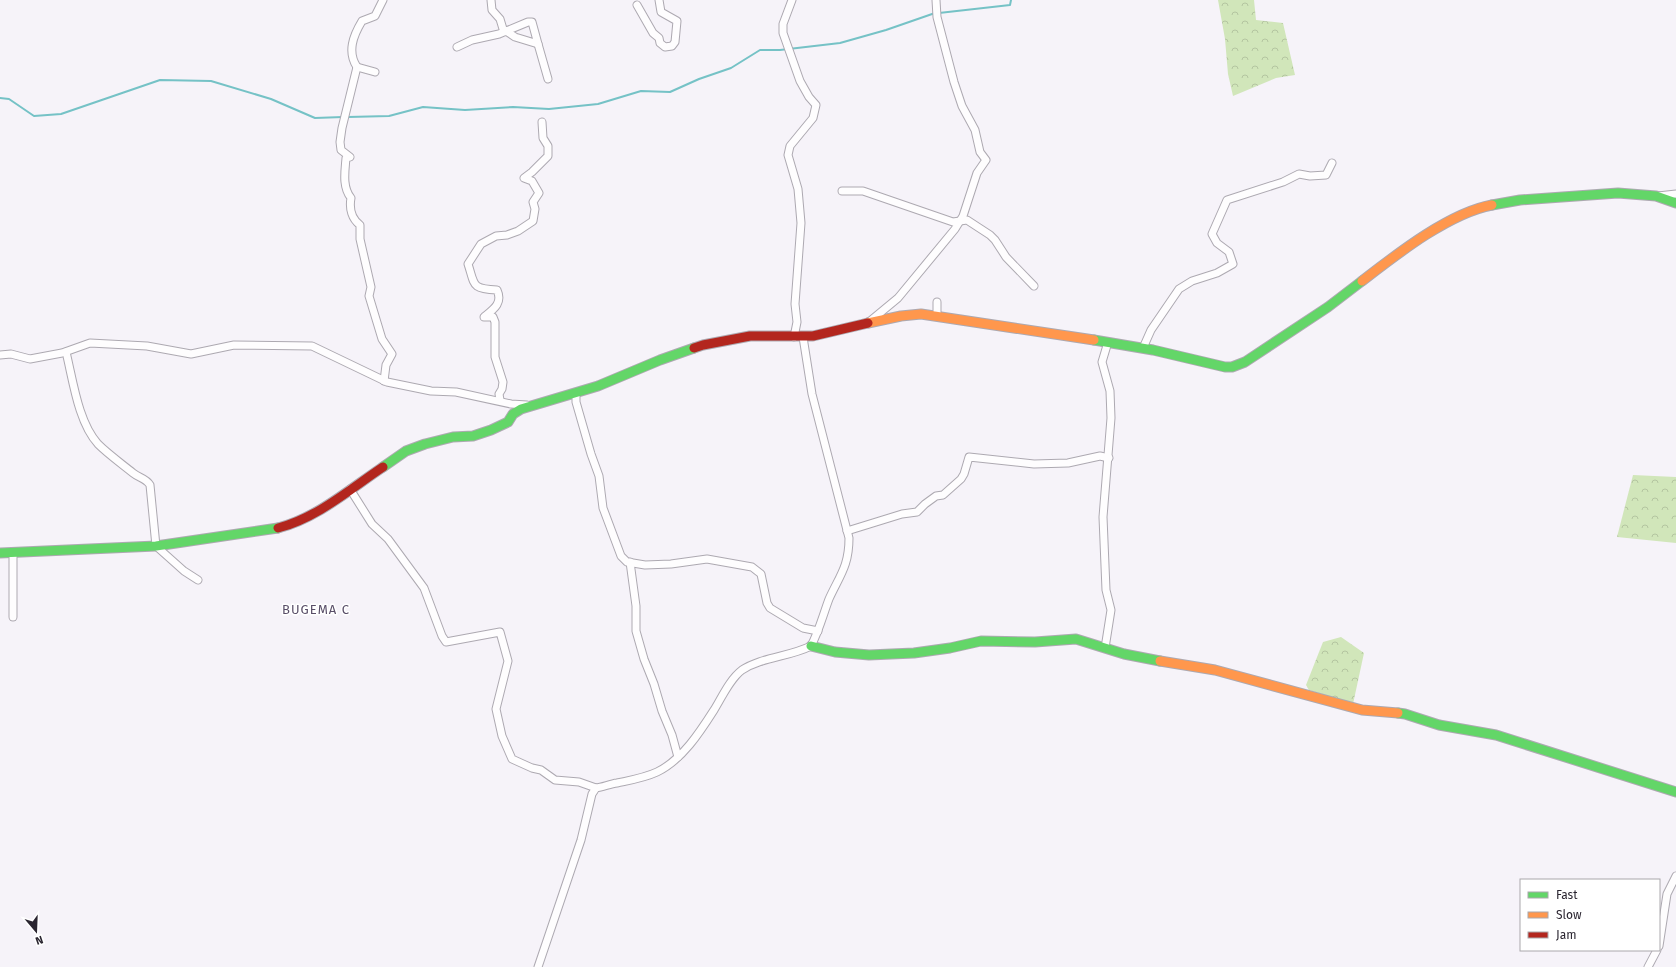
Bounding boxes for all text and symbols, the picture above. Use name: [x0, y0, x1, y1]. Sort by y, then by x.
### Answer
district label: BUGEMA C: [282, 602, 350, 617]
legend: [1520, 879, 1660, 951]
text: Fast: [1556, 888, 1578, 902]
text: Slow: [1556, 908, 1582, 922]
north arrow: [16, 911, 56, 951]
text: Jam: [1556, 928, 1576, 942]
text: N: [34, 933, 45, 947]

